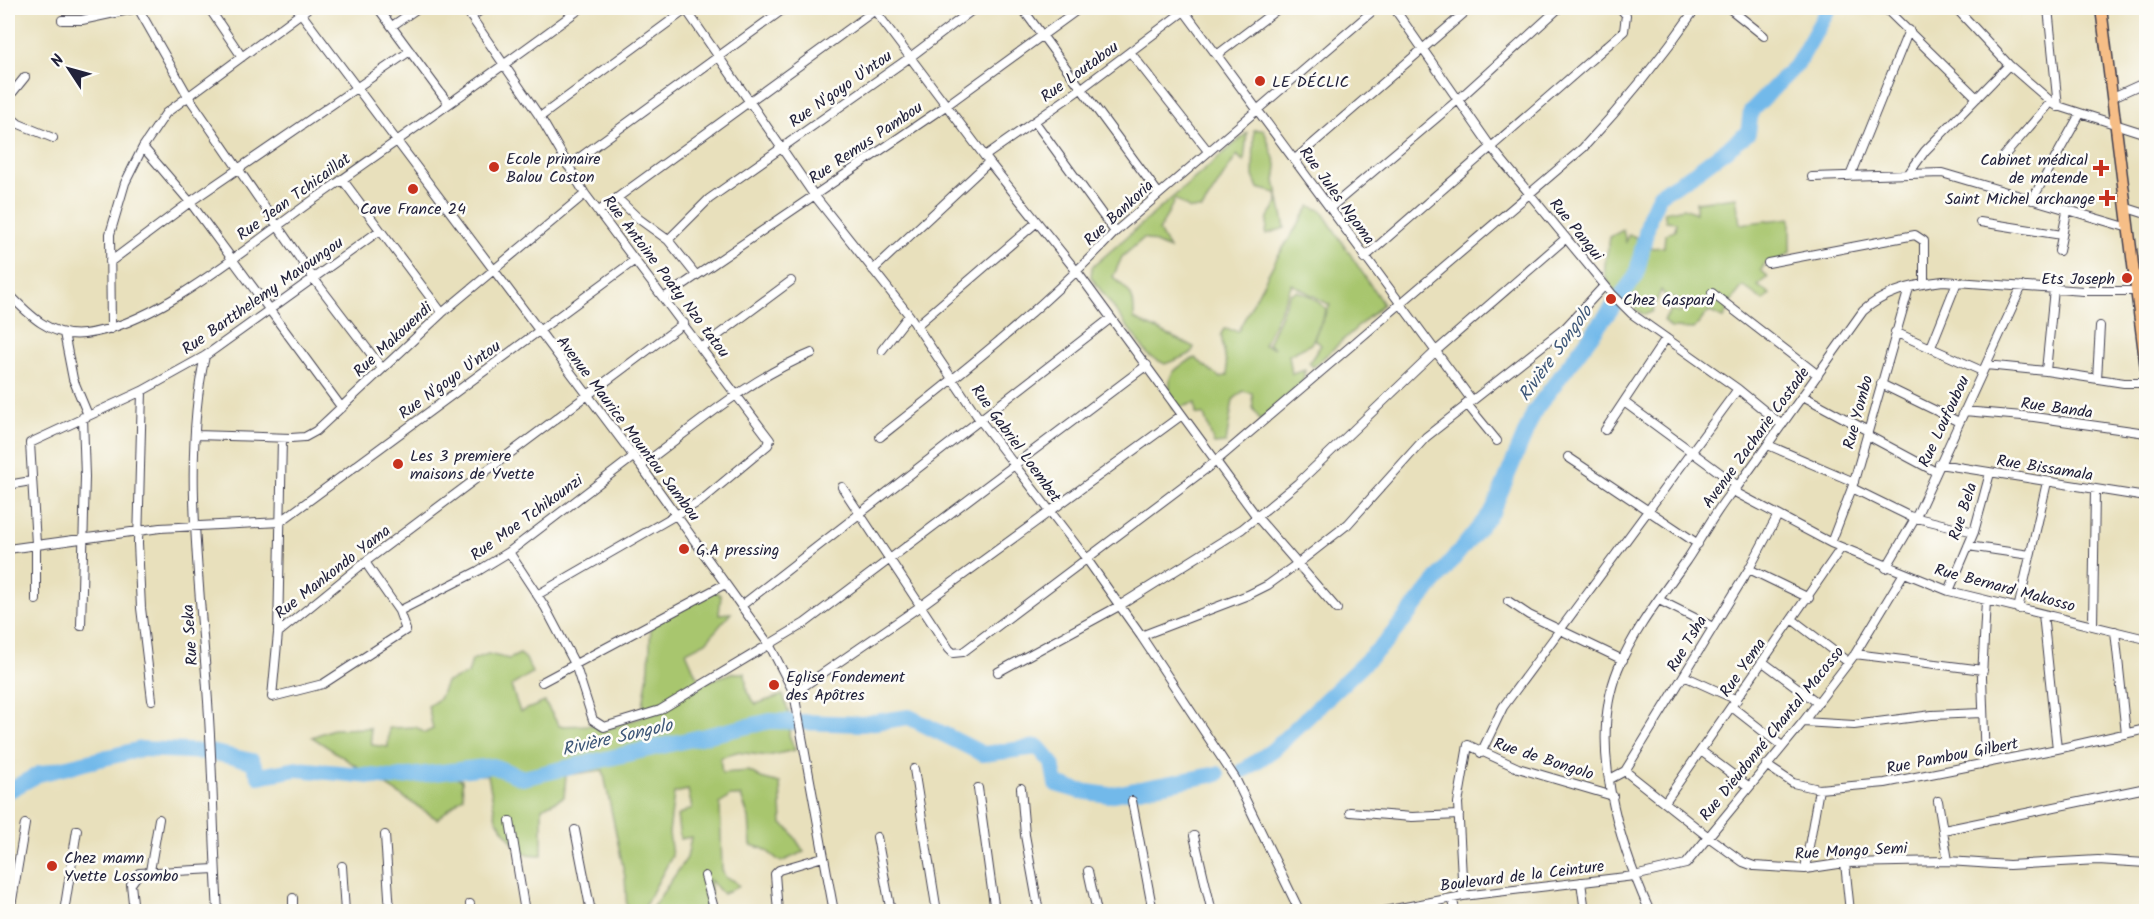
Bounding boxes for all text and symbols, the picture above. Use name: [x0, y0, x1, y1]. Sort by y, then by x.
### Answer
street label: Rue Loutabou: [1036, 35, 1124, 109]
north arrow: [39, 39, 99, 99]
street label: Rue N'goyo U'ntou: [784, 44, 898, 134]
text: N: [45, 50, 71, 73]
place label: LE DÉCLIC: [1272, 70, 1349, 95]
marker: LE DÉCLIC: [1253, 74, 1267, 88]
street label: Rue Remus Pambou: [804, 95, 928, 191]
street label: Rue Jules Ngoma: [1293, 142, 1381, 250]
street label: Rue Jean Tchicaillat: [232, 147, 357, 247]
place label: Ecole primaire Balou Coston: [506, 147, 601, 190]
place label: Cabinet médical de matende: [1980, 148, 2088, 191]
marker: Cabinet médical de matende: [2092, 159, 2110, 177]
marker: Ecole primaire Balou Coston: [487, 160, 501, 174]
street label: Rue Bankoria: [1078, 174, 1160, 252]
marker: Cave France 24: [406, 182, 420, 196]
place label: Saint Michel archange: [1945, 187, 2095, 212]
street label: Rue Antoine Poaty Nzo tatou: [596, 190, 736, 364]
marker: Saint Michel archange: [2100, 191, 2114, 205]
street label: Rue Pangui: [1543, 193, 1610, 268]
place label: Cave France 24: [360, 197, 466, 222]
street label: Rue Bartthelemy Mavoungou: [177, 231, 349, 362]
place label: Ets Joseph: [2041, 267, 2115, 292]
marker: Ets Joseph: [2120, 271, 2134, 285]
place label: Chez Gaspard: [1623, 288, 1715, 313]
marker: Chez Gaspard: [1604, 292, 1618, 306]
street label: Rue Makouendi: [348, 296, 439, 384]
water label: Rivière Songolo: [1511, 298, 1602, 408]
street label: Avenue Maurice Mountou Sambou: [550, 331, 706, 527]
street label: Rue N'goyo U'ntou: [393, 334, 507, 426]
street label: Avenue Zacharie Costade: [1696, 362, 1816, 514]
street label: Rue Loufoubou: [1912, 371, 1977, 472]
street label: Rue Yombo: [1837, 373, 1880, 452]
street label: Rue Gabriel Loembet: [964, 380, 1068, 509]
street label: Rue Banda: [2019, 391, 2094, 426]
place label: Les 3 premiere maisons de Yvette: [410, 444, 534, 487]
street label: Rue Bissamala: [1995, 449, 2095, 488]
marker: Les 3 premiere maisons de Yvette: [391, 457, 405, 471]
street label: Rue Moe Tchikounzi: [465, 468, 589, 568]
street label: Rue Bela: [1942, 479, 1985, 544]
street label: Rue Mankondo Yama: [270, 519, 396, 625]
place label: G.A pressing: [696, 538, 779, 563]
marker: G.A pressing: [677, 542, 691, 556]
street label: Rue Bernard Makosso: [1931, 558, 2078, 619]
street label: Rue Seka: [176, 603, 205, 666]
street label: Rue Tsha: [1661, 611, 1714, 677]
street label: Rue Yema: [1714, 633, 1773, 703]
street label: Rue Dieudonné Chantal Macosso: [1694, 641, 1851, 827]
place label: Eglise Fondement des Apôtres: [786, 665, 906, 708]
marker: Eglise Fondement des Apôtres: [767, 678, 781, 692]
water label: Rivière Songolo: [559, 711, 677, 765]
street label: Rue de Bongolo: [1490, 731, 1597, 787]
street label: Rue Pambou Gilbert: [1884, 731, 2021, 782]
street label: Rue Mongo Semi: [1794, 836, 1909, 867]
place label: Chez mamn Yvette Lossombo: [64, 846, 178, 889]
street label: Boulevard de la Ceinture: [1439, 854, 1606, 899]
marker: Chez mamn Yvette Lossombo: [45, 859, 59, 873]

